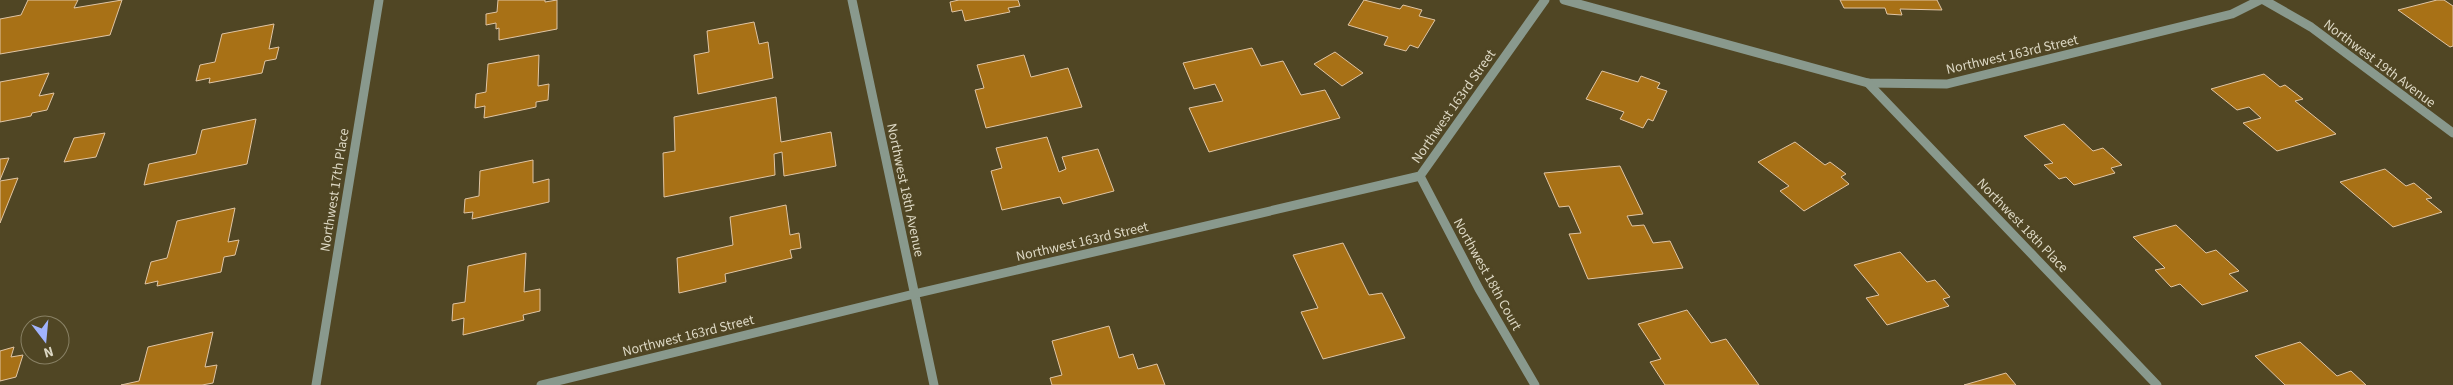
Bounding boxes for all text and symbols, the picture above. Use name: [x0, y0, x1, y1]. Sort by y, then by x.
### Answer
street label: Northwest 19th Avenue: [2319, 15, 2440, 113]
street label: Northwest 163rd Street: [1944, 30, 2081, 80]
street label: Northwest 163rd Street: [1407, 45, 1501, 168]
street label: Northwest 18th Avenue: [881, 122, 929, 259]
street label: Northwest 17th Place: [315, 127, 355, 253]
street label: Northwest 18th Place: [1972, 174, 2073, 277]
street label: Northwest 18th Court: [1448, 215, 1526, 335]
street label: Northwest 163rd Street: [1014, 217, 1151, 267]
street label: Northwest 163rd Street: [620, 310, 756, 362]
north arrow: [20, 315, 70, 365]
text: N: [41, 341, 56, 362]

